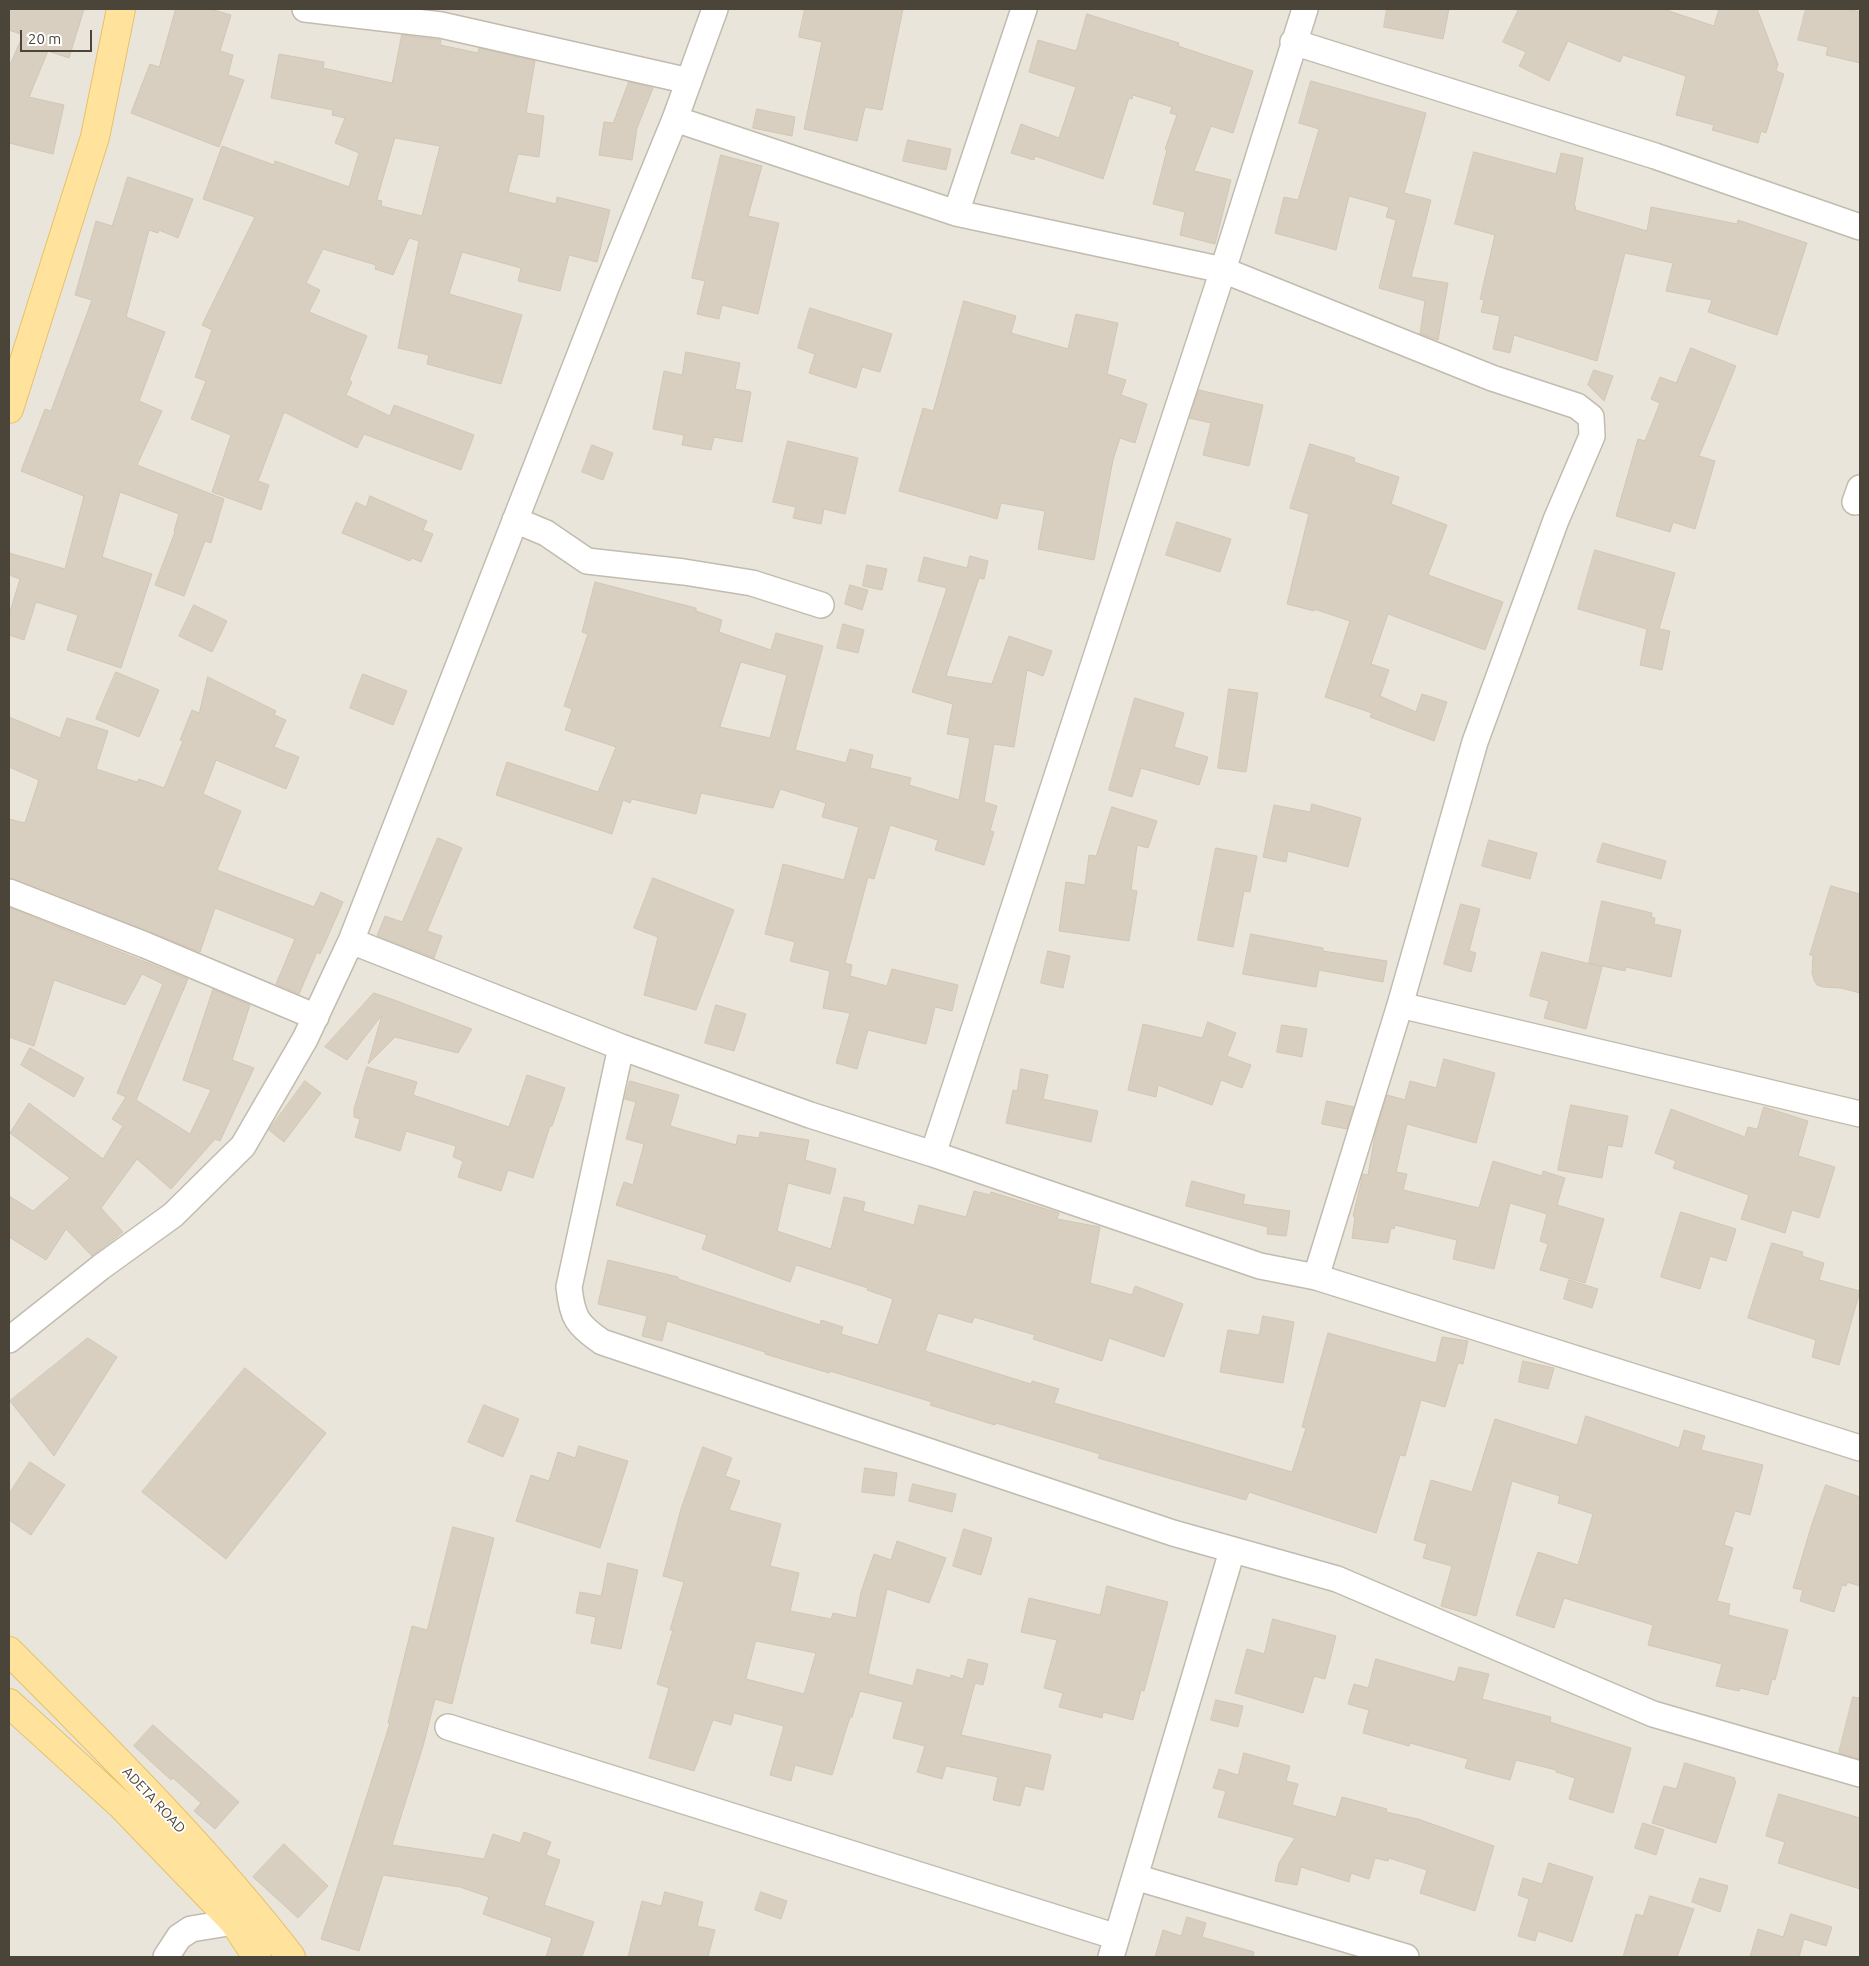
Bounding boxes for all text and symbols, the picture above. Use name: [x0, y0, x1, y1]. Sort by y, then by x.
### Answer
scale bar: [22, 20, 95, 52]
text: 20 m: [28, 30, 61, 47]
street label: ADETA ROAD: [119, 1763, 189, 1837]

